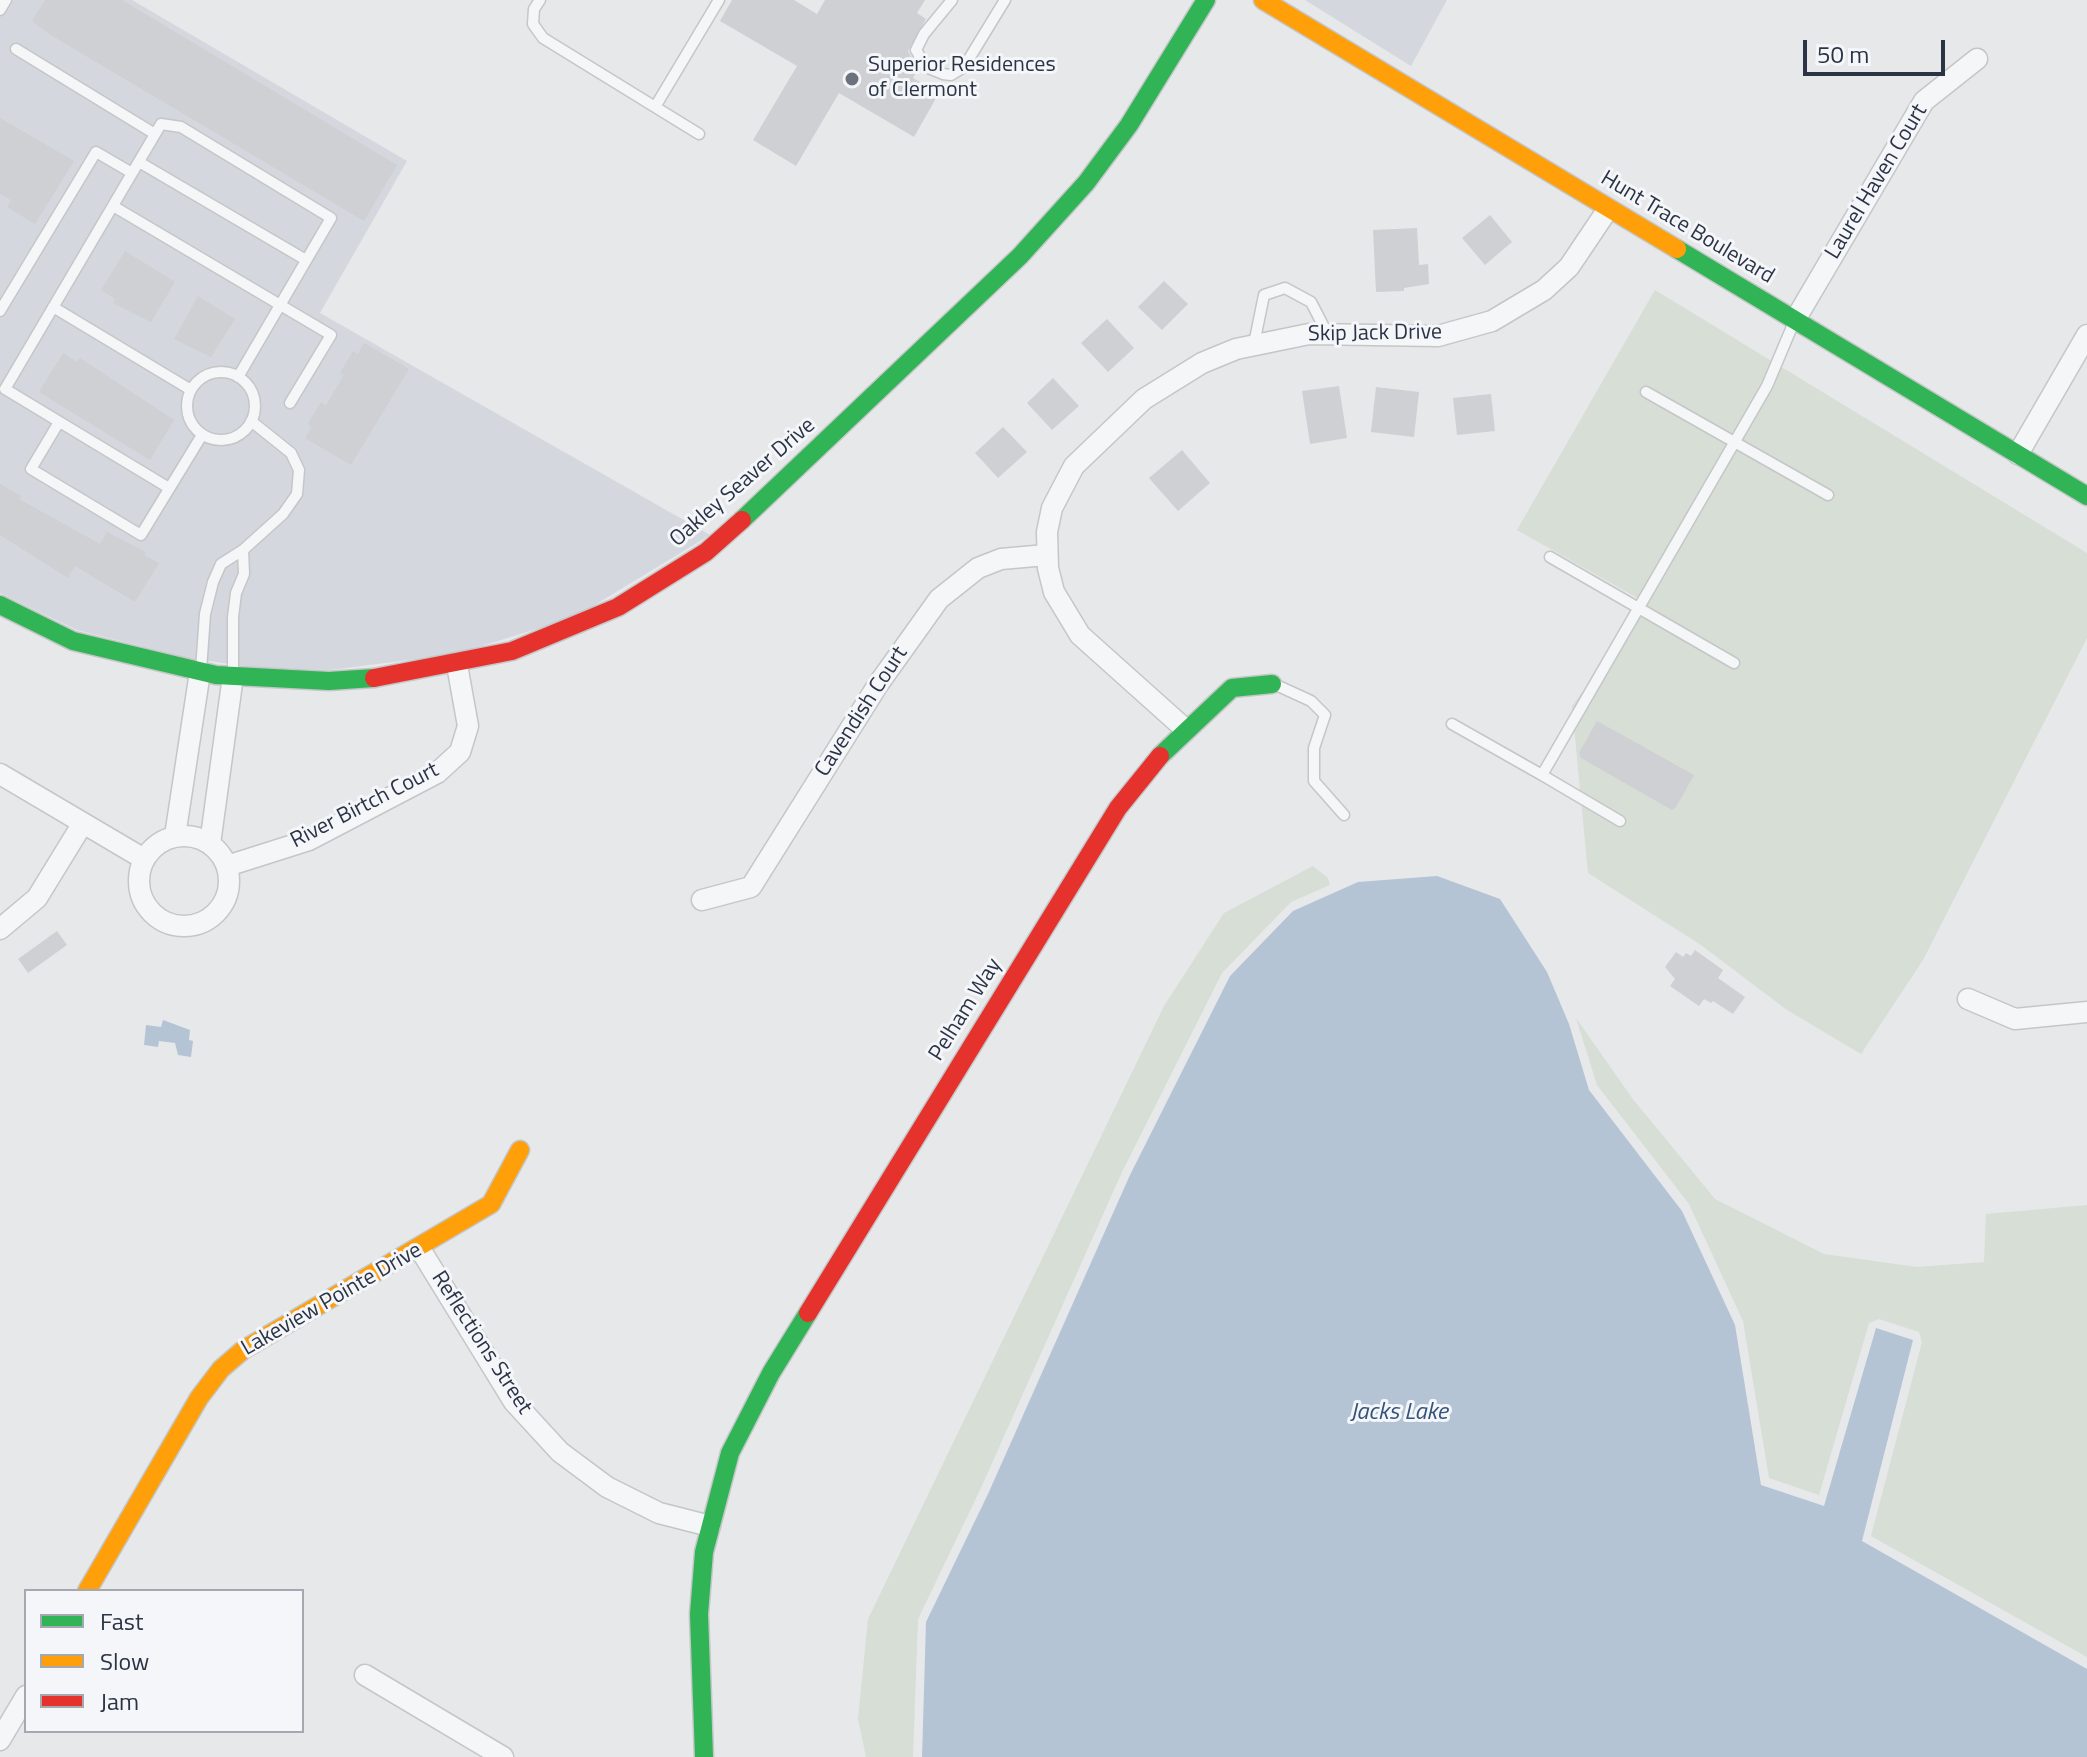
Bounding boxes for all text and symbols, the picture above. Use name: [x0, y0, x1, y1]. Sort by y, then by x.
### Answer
scale bar: [1807, 24, 1949, 74]
text: 50 m: [1817, 36, 1869, 72]
place label: Superior Residences of Clermont: [868, 53, 1056, 104]
marker: Superior Residences of Clermont: [843, 70, 861, 88]
street label: Laurel Haven Court: [1820, 100, 1934, 264]
street label: Hunt Trace Boulevard: [1595, 166, 1779, 290]
street label: Skip Jack Drive: [1308, 320, 1442, 348]
street label: Oakley Seaver Drive: [665, 413, 821, 553]
street label: Cavendish Court: [810, 642, 914, 782]
street label: River Birtch Court: [287, 757, 443, 855]
street label: Pelham Way: [924, 954, 1008, 1066]
street label: Lakeview Pointe Drive: [237, 1238, 427, 1362]
street label: Reflections Street: [425, 1267, 537, 1419]
water label: Jacks Lake: [1350, 1399, 1448, 1427]
legend: [24, 1589, 304, 1733]
text: Fast: [100, 1603, 143, 1639]
text: Slow: [100, 1643, 149, 1679]
text: Jam: [100, 1683, 139, 1719]

